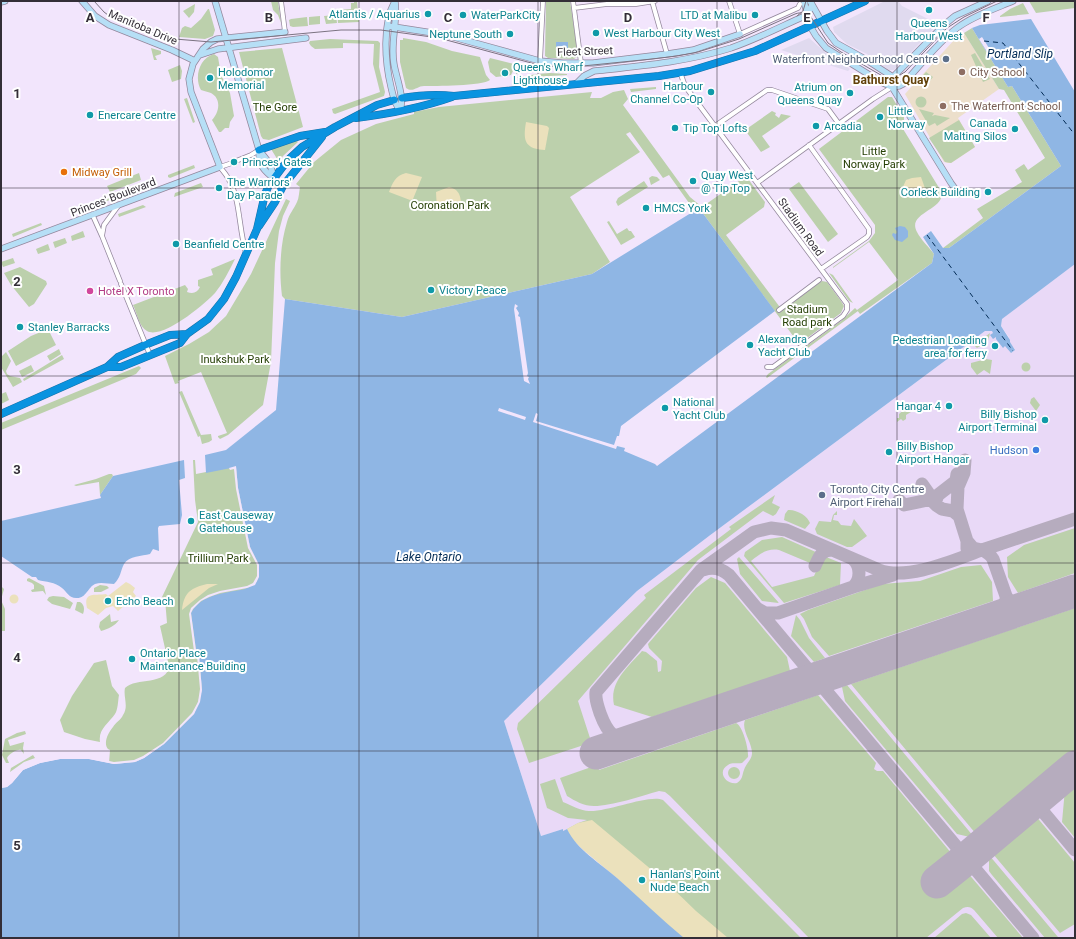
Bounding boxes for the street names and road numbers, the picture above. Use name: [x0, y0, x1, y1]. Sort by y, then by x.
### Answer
street label: Manitoba Drive: [106, 7, 179, 48]
street label: Fleet Street: [557, 44, 614, 59]
street label: Princes' Boulevard: [69, 175, 158, 220]
street label: Stadium Road: [775, 196, 826, 259]

